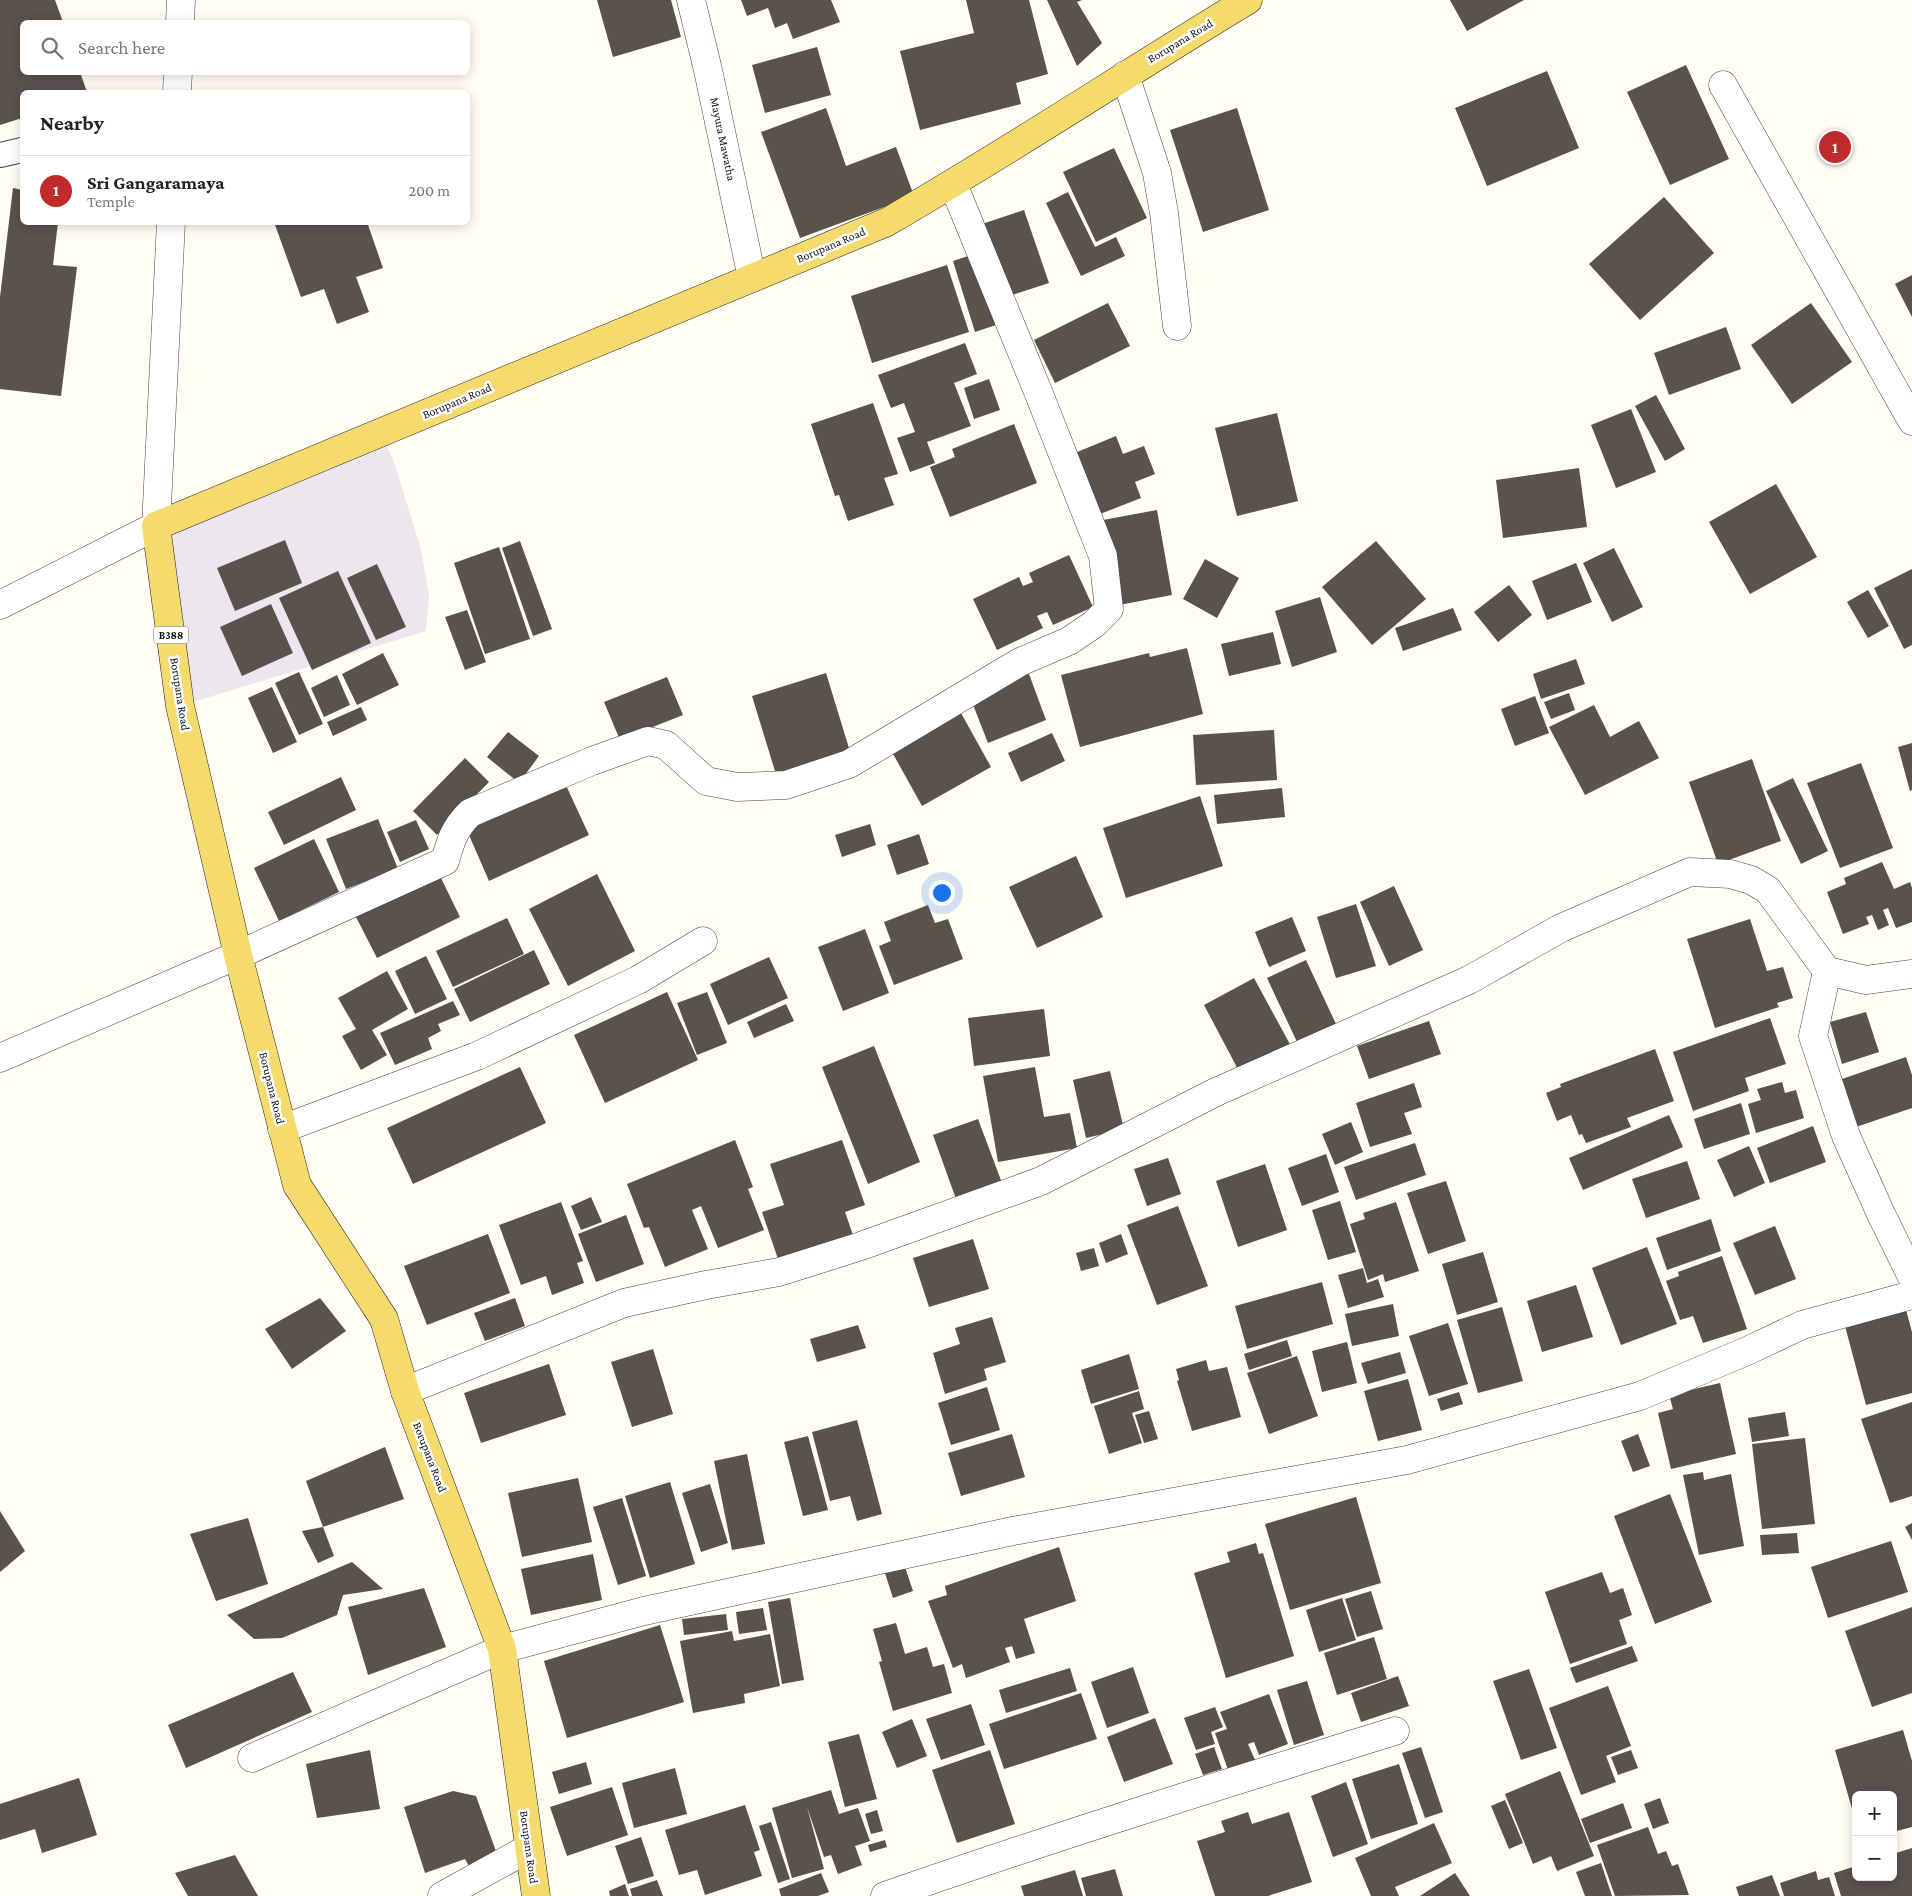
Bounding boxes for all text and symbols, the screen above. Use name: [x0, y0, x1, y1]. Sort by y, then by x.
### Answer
street label: Borupana Road: [1145, 16, 1216, 66]
search box: [20, 20, 470, 75]
icon: search: [38, 34, 66, 62]
text: Search here: [78, 37, 165, 58]
street label: Mayura Mawatha: [707, 96, 739, 182]
text: Nearby: [40, 111, 104, 135]
pin: 1: [1819, 128, 1851, 166]
text: Sri Gangaramaya: [87, 172, 225, 193]
text: 1: [53, 182, 59, 199]
text: 200 m: [408, 182, 450, 199]
text: Temple: [87, 193, 135, 210]
street label: Borupana Road: [794, 224, 868, 266]
street label: Borupana Road: [420, 380, 494, 422]
road number: B388: [154, 626, 188, 644]
street label: Borupana Road: [167, 657, 193, 732]
your location: [929, 880, 955, 906]
street label: Borupana Road: [256, 1051, 288, 1126]
street label: Borupana Road: [410, 1420, 450, 1494]
map controls: [1852, 1791, 1897, 1881]
button: +: [1852, 1791, 1897, 1836]
street label: Borupana Road: [517, 1810, 541, 1885]
button: −: [1852, 1836, 1897, 1881]

